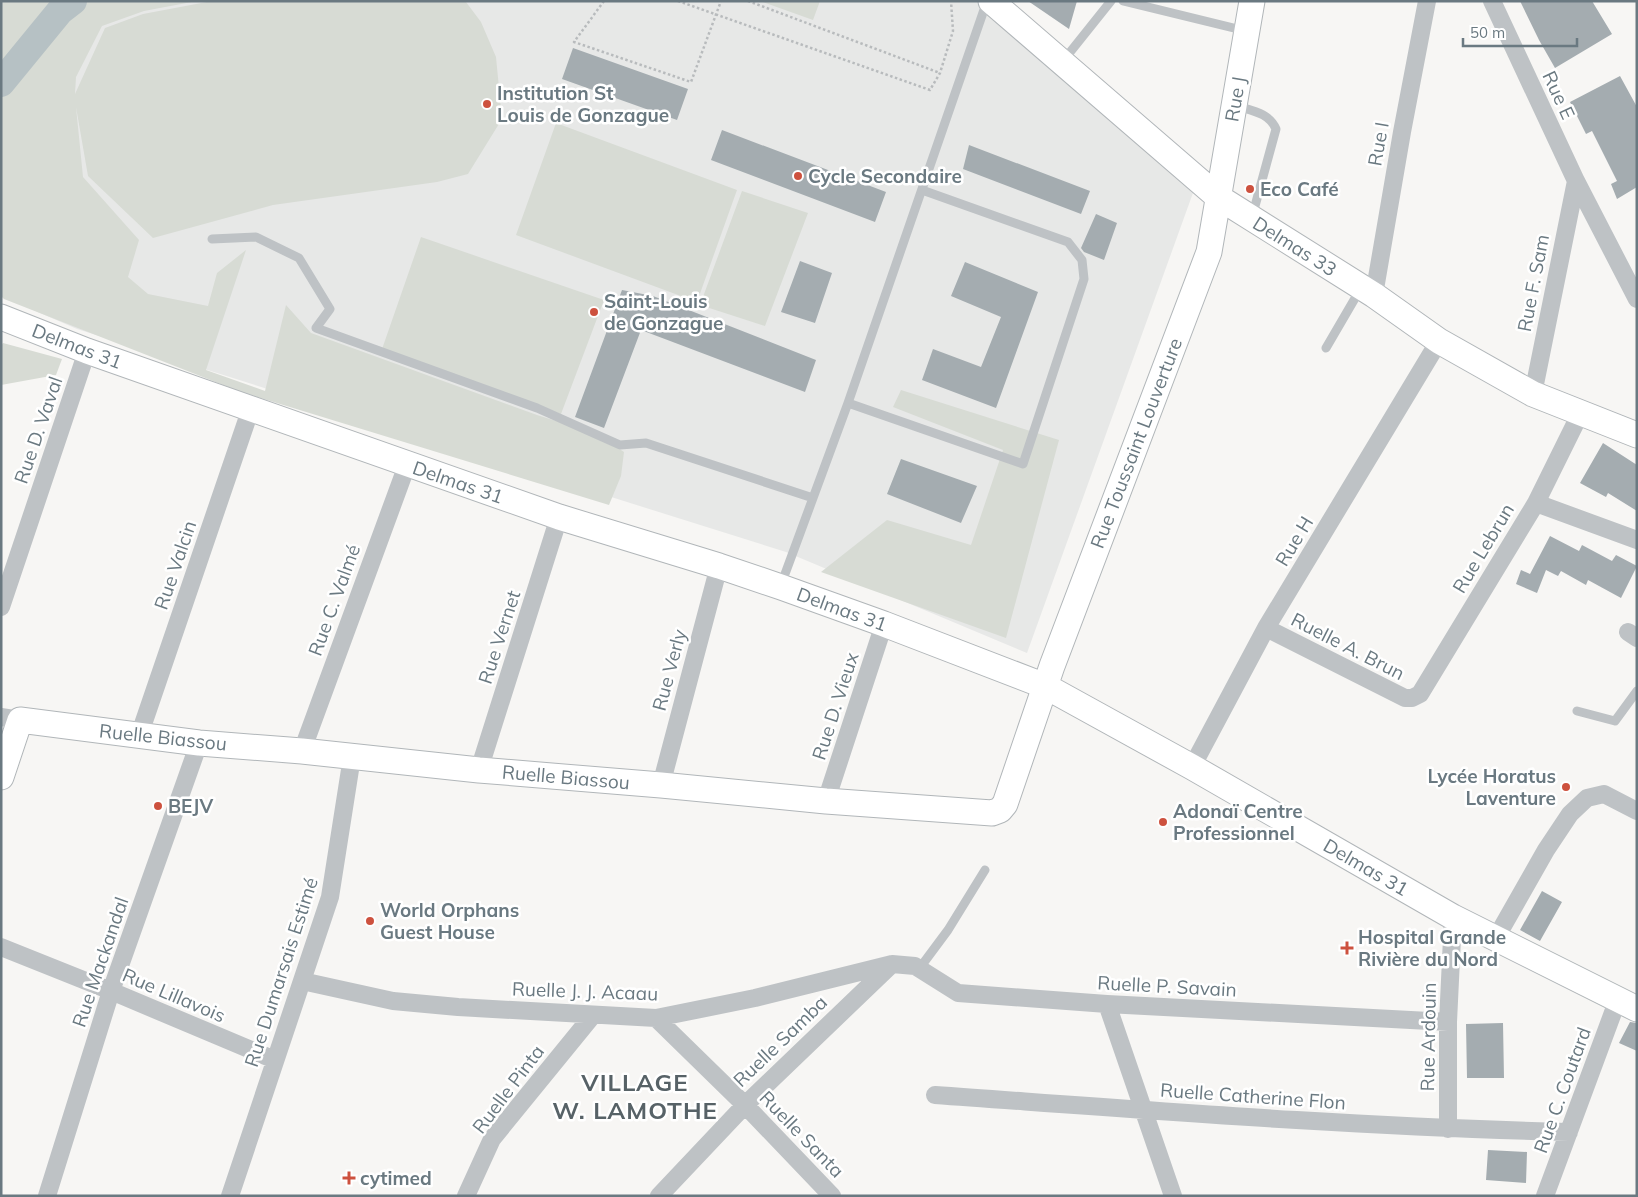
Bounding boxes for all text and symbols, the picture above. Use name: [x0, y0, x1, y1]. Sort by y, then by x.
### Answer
scale bar: [1463, 15, 1577, 47]
text: 50 m: [1470, 23, 1505, 42]
street label: Rue E: [1537, 67, 1581, 123]
street label: Rue J: [1219, 74, 1251, 124]
place label: Institution St Louis de Gonzague: [497, 81, 669, 127]
marker: Institution St Louis de Gonzague: [481, 98, 493, 110]
street label: Rue I: [1362, 120, 1394, 168]
place label: Cycle Secondaire: [808, 164, 962, 188]
marker: Cycle Secondaire: [792, 170, 804, 182]
place label: Eco Café: [1260, 177, 1339, 201]
marker: Eco Café: [1244, 183, 1256, 195]
street label: Delmas 33: [1249, 211, 1341, 281]
street label: Rue F. Sam: [1512, 232, 1554, 334]
place label: Saint-Louis de Gonzague: [604, 289, 723, 335]
marker: Saint-Louis de Gonzague: [588, 306, 600, 318]
street label: Delmas 31: [29, 318, 125, 374]
street label: Rue Toussaint Louverture: [1085, 334, 1187, 552]
street label: Rue D. Vaval: [9, 373, 67, 487]
street label: Delmas 31: [409, 455, 507, 509]
street label: Rue Lebrun: [1447, 499, 1519, 597]
street label: Rue H: [1270, 512, 1318, 570]
street label: Rue Valcin: [149, 517, 201, 613]
street label: Rue C. Valmé: [303, 541, 365, 659]
street label: Delmas 31: [794, 582, 890, 636]
street label: Rue Vernet: [473, 587, 525, 687]
street label: Ruelle A. Brun: [1287, 607, 1409, 685]
street label: Rue Verly: [647, 627, 691, 713]
street label: Rue D. Vieux: [806, 649, 864, 763]
street label: Ruelle Biassou: [98, 718, 228, 756]
street label: Ruelle Biassou: [501, 759, 631, 795]
place label: Lycée Horatus Laventure: [1428, 764, 1556, 810]
marker: Lycée Horatus Laventure: [1560, 781, 1572, 793]
place label: BEJV: [168, 794, 214, 818]
place label: Adonaï Centre Professionnel: [1173, 799, 1303, 845]
marker: BEJV: [152, 800, 164, 812]
marker: Adonaï Centre Professionnel: [1157, 816, 1169, 828]
street label: Delmas 31: [1319, 833, 1413, 901]
street label: Rue Dumarsais Estimé: [239, 874, 323, 1070]
street label: Rue Mackandal: [67, 894, 133, 1030]
place label: World Orphans Guest House: [380, 898, 519, 944]
marker: World Orphans Guest House: [364, 915, 376, 927]
place label: Hospital Grande Rivière du Nord: [1358, 925, 1506, 971]
marker: Hospital Grande Rivière du Nord: [1340, 941, 1354, 955]
street label: Rue Lillavois: [119, 963, 229, 1027]
street label: Ruelle P. Savain: [1097, 970, 1237, 1002]
street label: Ruelle J. J. Acaau: [511, 976, 659, 1006]
street label: Rue Ardouin: [1415, 982, 1441, 1092]
street label: Ruelle Samba: [728, 990, 832, 1092]
street label: Rue C. Coutard: [1528, 1024, 1596, 1156]
street label: Ruelle Pinta: [467, 1040, 549, 1138]
district label: VILLAGE W. LAMOTHE: [552, 1067, 718, 1125]
street label: Ruelle Catherine Flon: [1159, 1078, 1347, 1114]
street label: Ruelle Santa: [755, 1086, 849, 1182]
place label: cytimed: [360, 1166, 432, 1190]
marker: cytimed: [342, 1171, 356, 1185]

